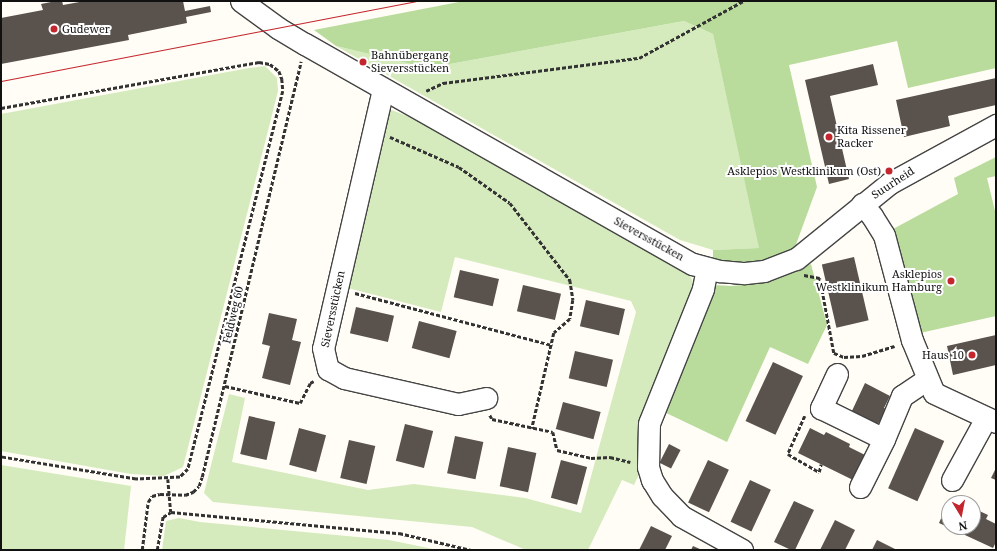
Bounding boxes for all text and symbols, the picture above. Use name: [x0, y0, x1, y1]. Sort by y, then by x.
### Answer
place label: Gudewer: [62, 22, 110, 36]
marker: Gudewer: [49, 24, 59, 34]
place label: Bahnübergang Sieversstücken: [371, 49, 449, 75]
marker: Bahnübergang Sieversstücken: [358, 57, 368, 67]
place label: Kita Rissener Racker: [837, 124, 906, 150]
marker: Kita Rissener Racker: [824, 132, 834, 142]
place label: Asklepios Westklinikum (Ost): [727, 164, 881, 178]
street label: Suurheid: [869, 164, 917, 202]
marker: Asklepios Westklinikum (Ost): [884, 166, 894, 176]
street label: Sieversstücken: [612, 214, 686, 264]
place label: Asklepios Westklinikum Hamburg: [816, 268, 942, 294]
street label: Sieversstücken: [318, 269, 348, 349]
marker: Asklepios Westklinikum Hamburg: [945, 275, 957, 287]
street label: Feldweg 60: [220, 285, 246, 345]
place label: Haus 10: [922, 348, 964, 362]
marker: Haus 10: [967, 350, 977, 360]
north arrow: [941, 495, 981, 535]
text: N: [957, 518, 969, 534]

